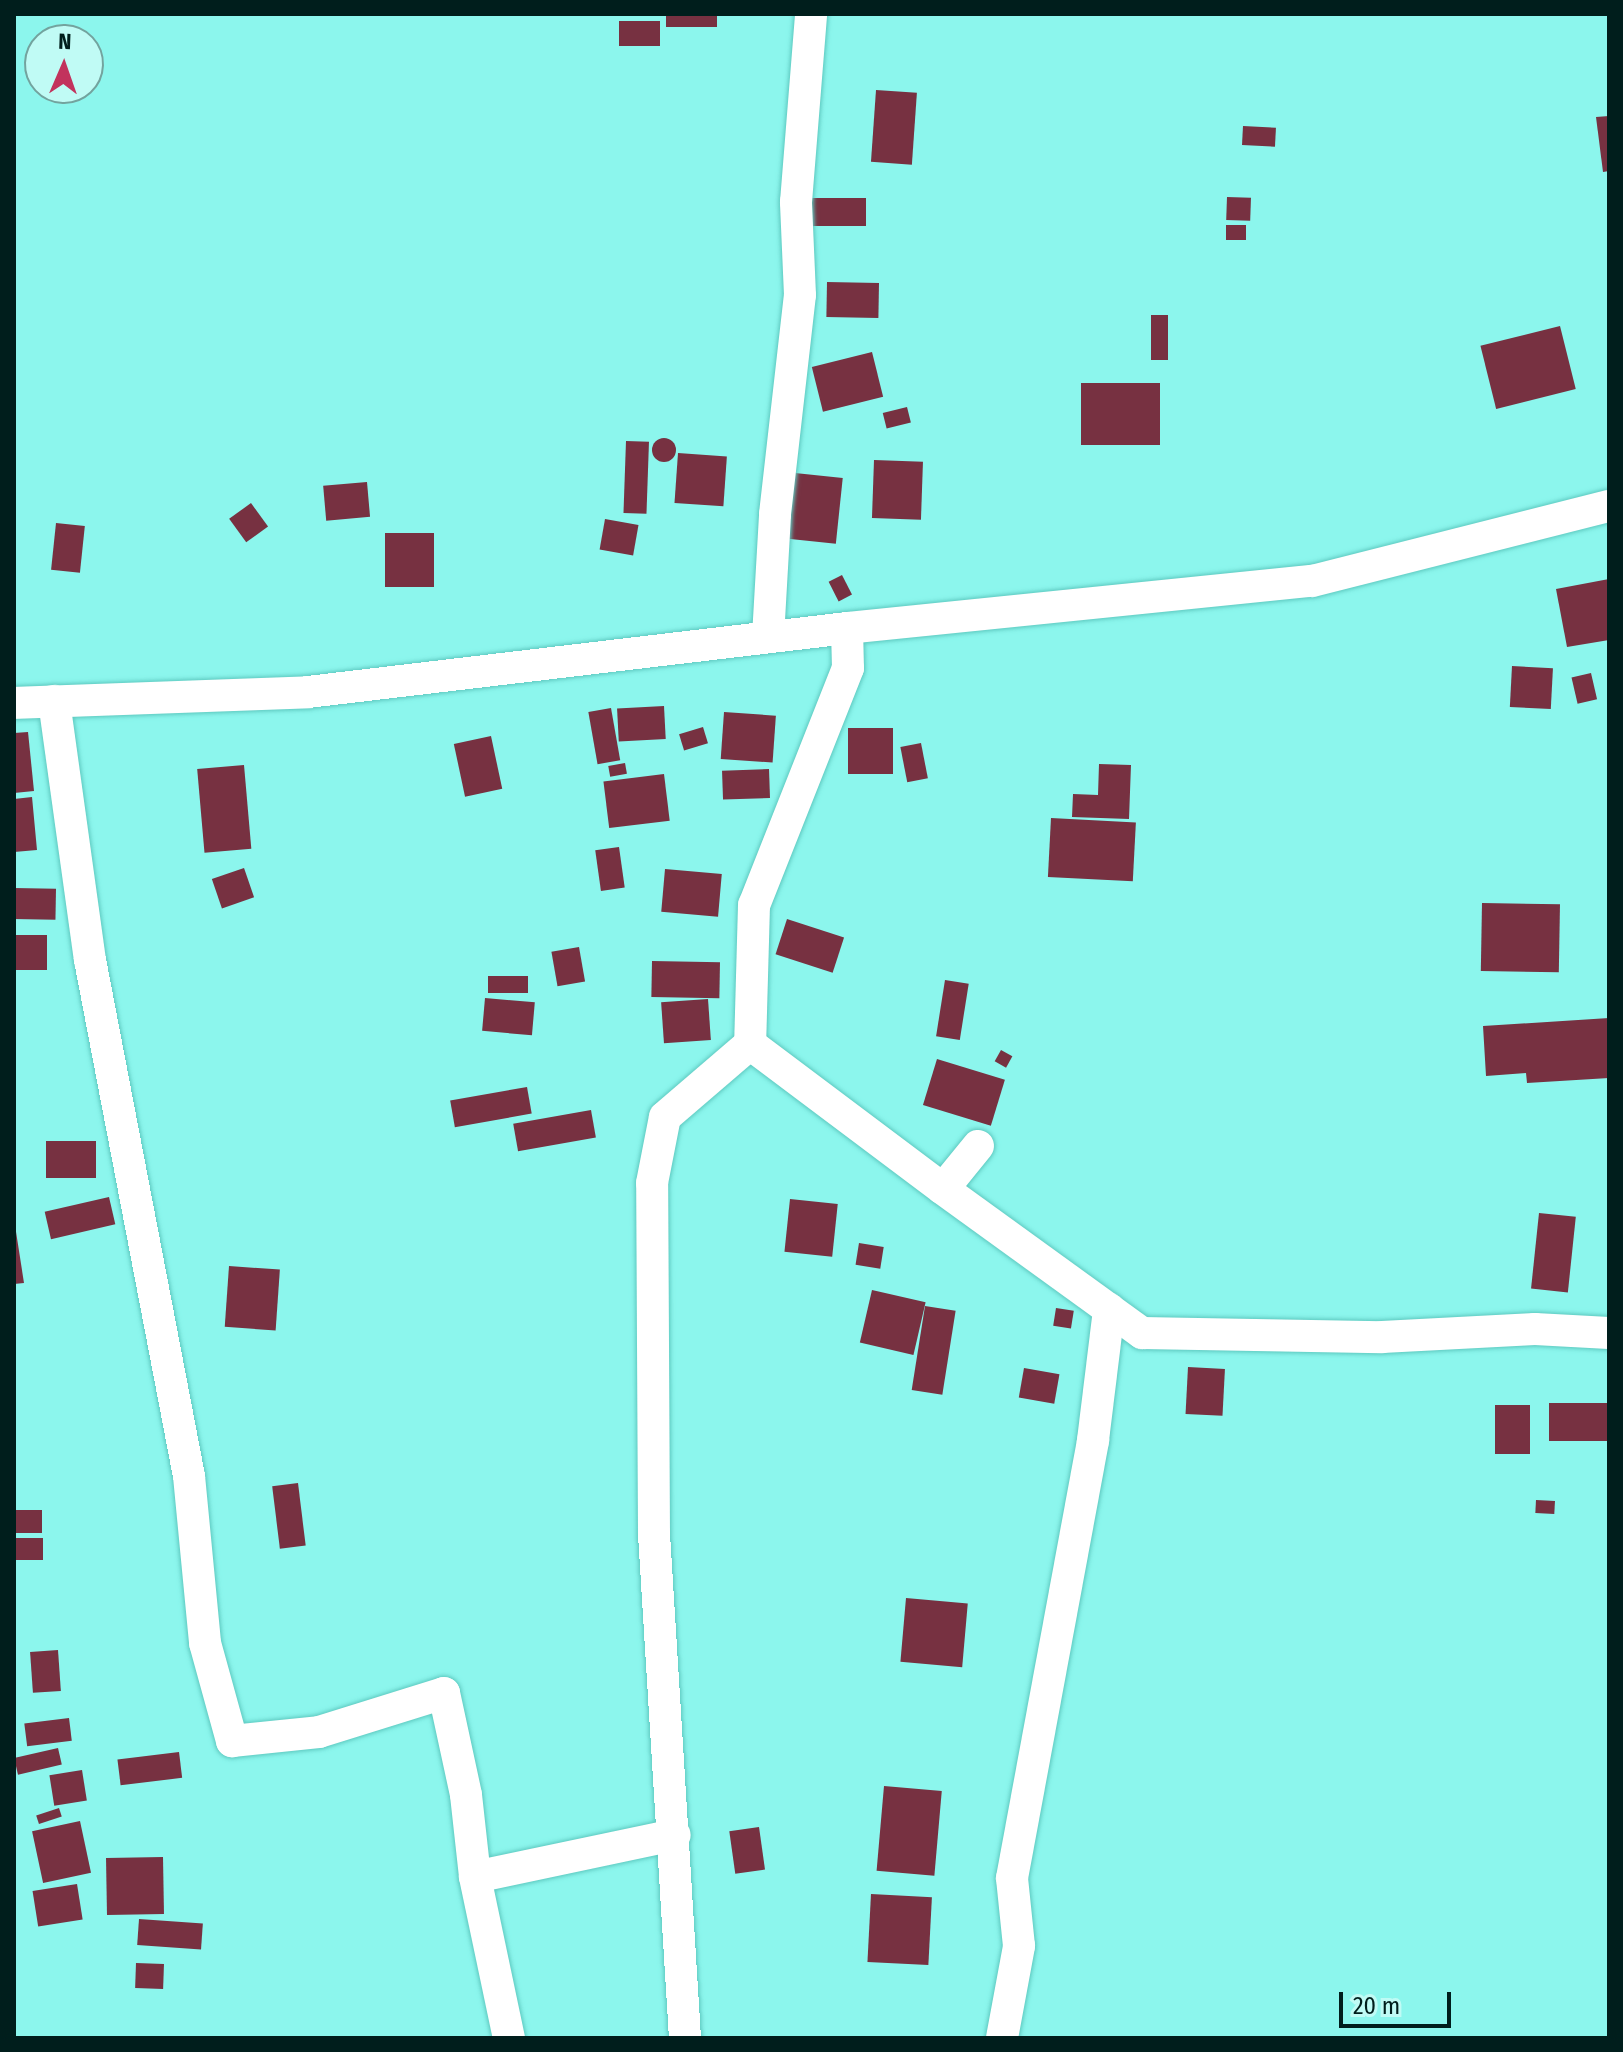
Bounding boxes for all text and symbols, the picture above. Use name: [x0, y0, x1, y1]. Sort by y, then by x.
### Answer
north arrow: [24, 24, 104, 104]
text: N: [58, 28, 72, 55]
scale bar: [1343, 1976, 1455, 2026]
text: 20 m: [1353, 1992, 1400, 2020]

